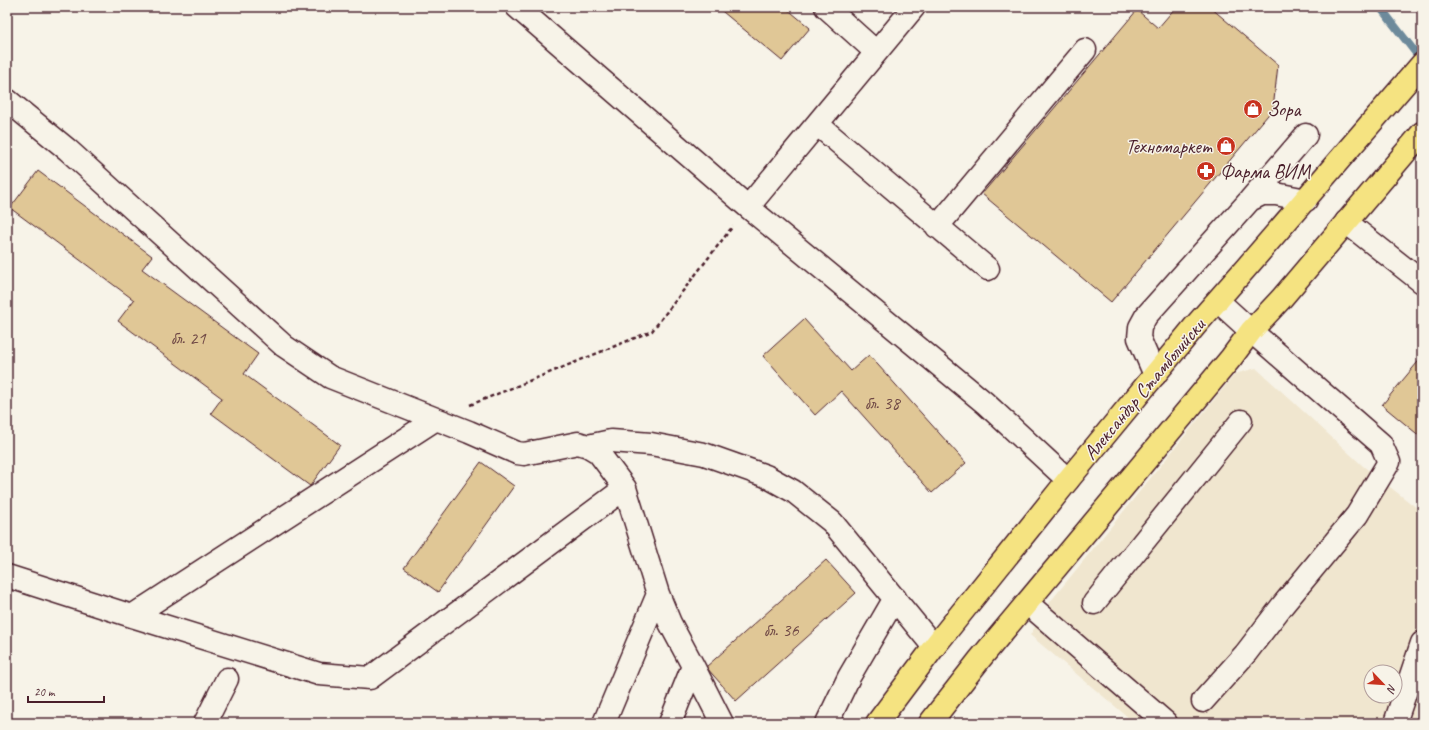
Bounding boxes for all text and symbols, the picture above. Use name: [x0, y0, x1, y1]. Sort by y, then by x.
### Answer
place label: Зора: [1267, 97, 1303, 122]
shop icon: Зора: [1242, 98, 1264, 120]
place label: Техномаркет: [1125, 134, 1213, 159]
shop icon: Техномаркет: [1215, 135, 1237, 157]
place label: Фарма ВИМ: [1220, 159, 1312, 184]
pharmacy icon: Фарма ВИМ: [1195, 160, 1217, 182]
street label: Александър Стамболийски: [1078, 312, 1211, 465]
house number: бл. 21: [170, 327, 206, 349]
house number: бл. 38: [864, 392, 901, 414]
house number: бл. 36: [763, 619, 799, 641]
north arrow: [1363, 664, 1403, 704]
scale bar: [28, 678, 104, 704]
text: N: [1383, 682, 1400, 696]
text: 20 m: [34, 684, 56, 700]

